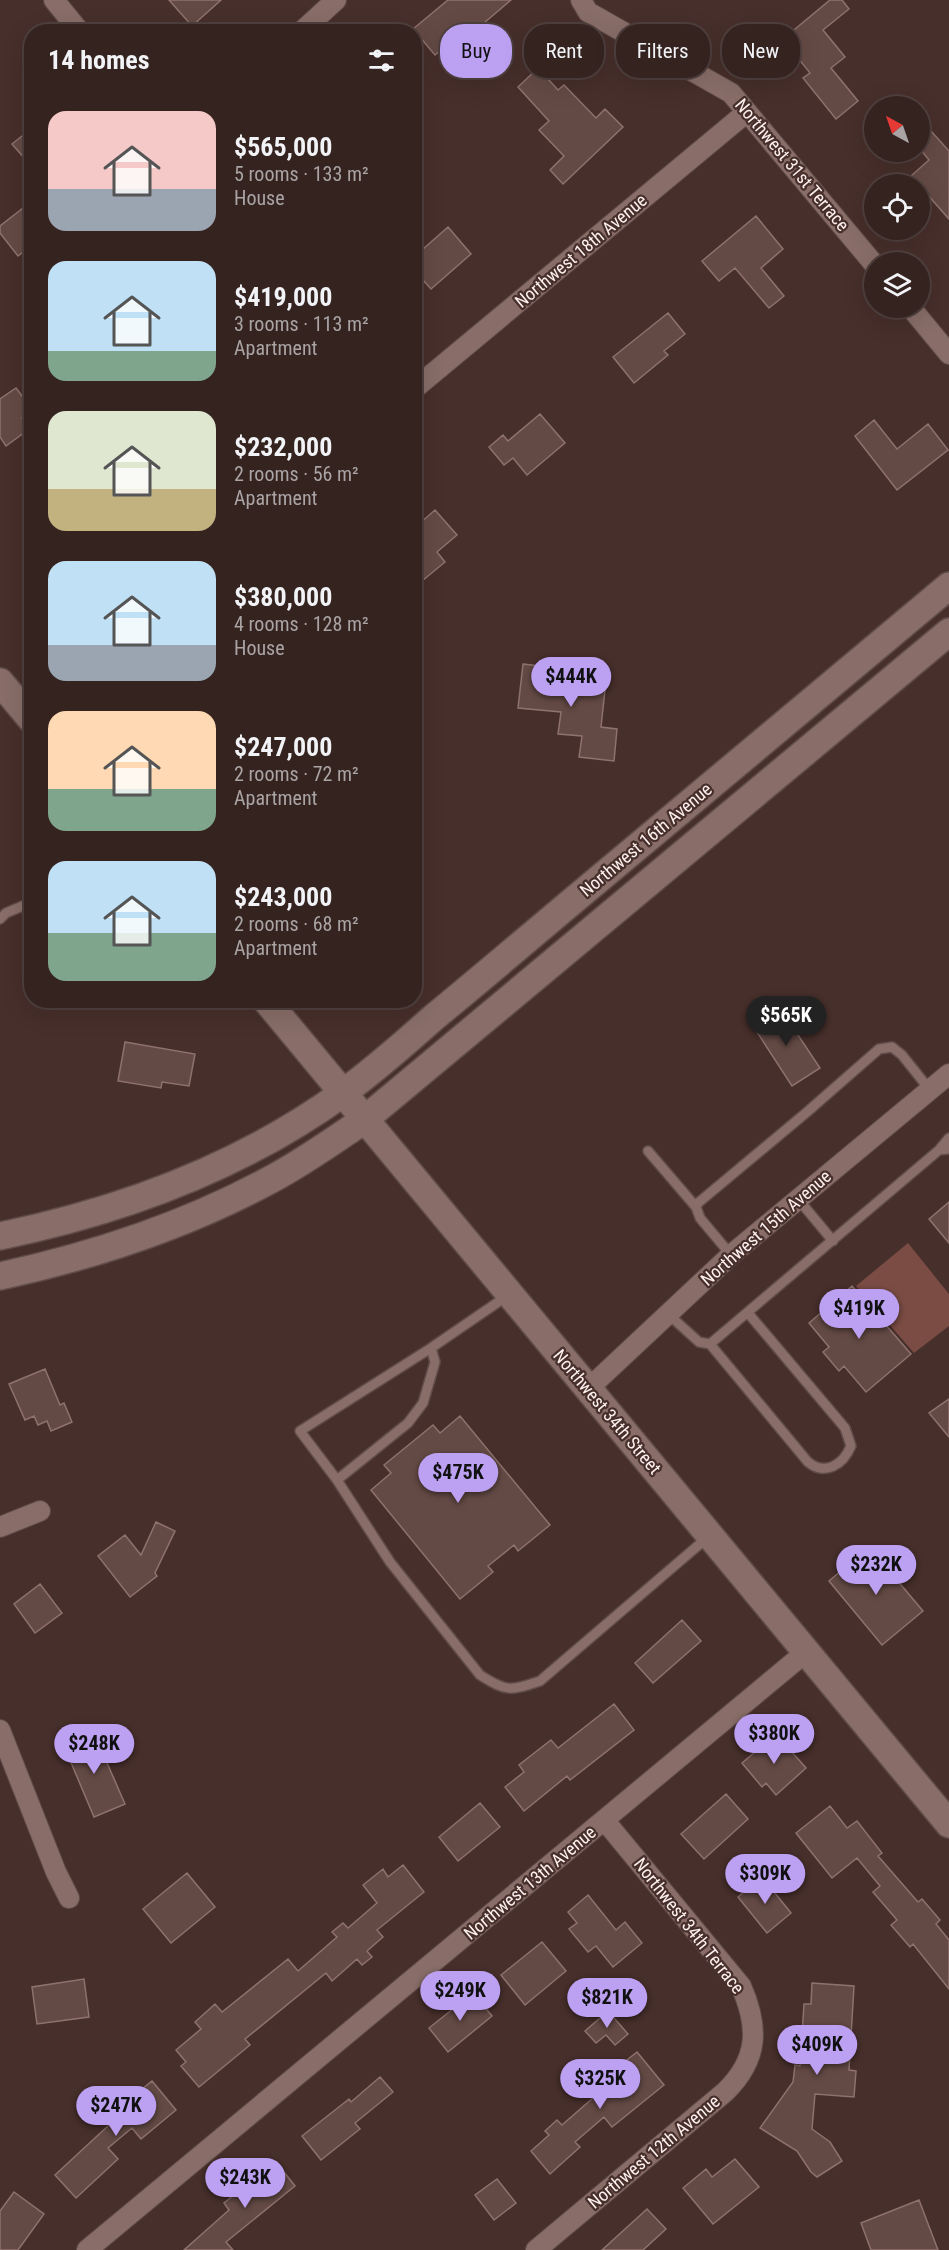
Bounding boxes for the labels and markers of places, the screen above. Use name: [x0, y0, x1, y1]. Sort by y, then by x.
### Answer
pin: $444K: [529, 657, 613, 708]
pin: $565K: [744, 996, 828, 1047]
pin: $419K: [817, 1289, 901, 1340]
pin: $475K: [416, 1453, 500, 1504]
pin: $232K: [834, 1545, 918, 1596]
pin: $380K: [732, 1714, 816, 1765]
pin: $248K: [52, 1724, 136, 1775]
pin: $309K: [723, 1854, 807, 1905]
pin: $249K: [418, 1971, 502, 2022]
pin: $821K: [565, 1978, 649, 2029]
pin: $409K: [775, 2025, 859, 2076]
pin: $325K: [558, 2059, 642, 2110]
pin: $247K: [74, 2086, 158, 2137]
pin: $243K: [203, 2158, 287, 2209]

